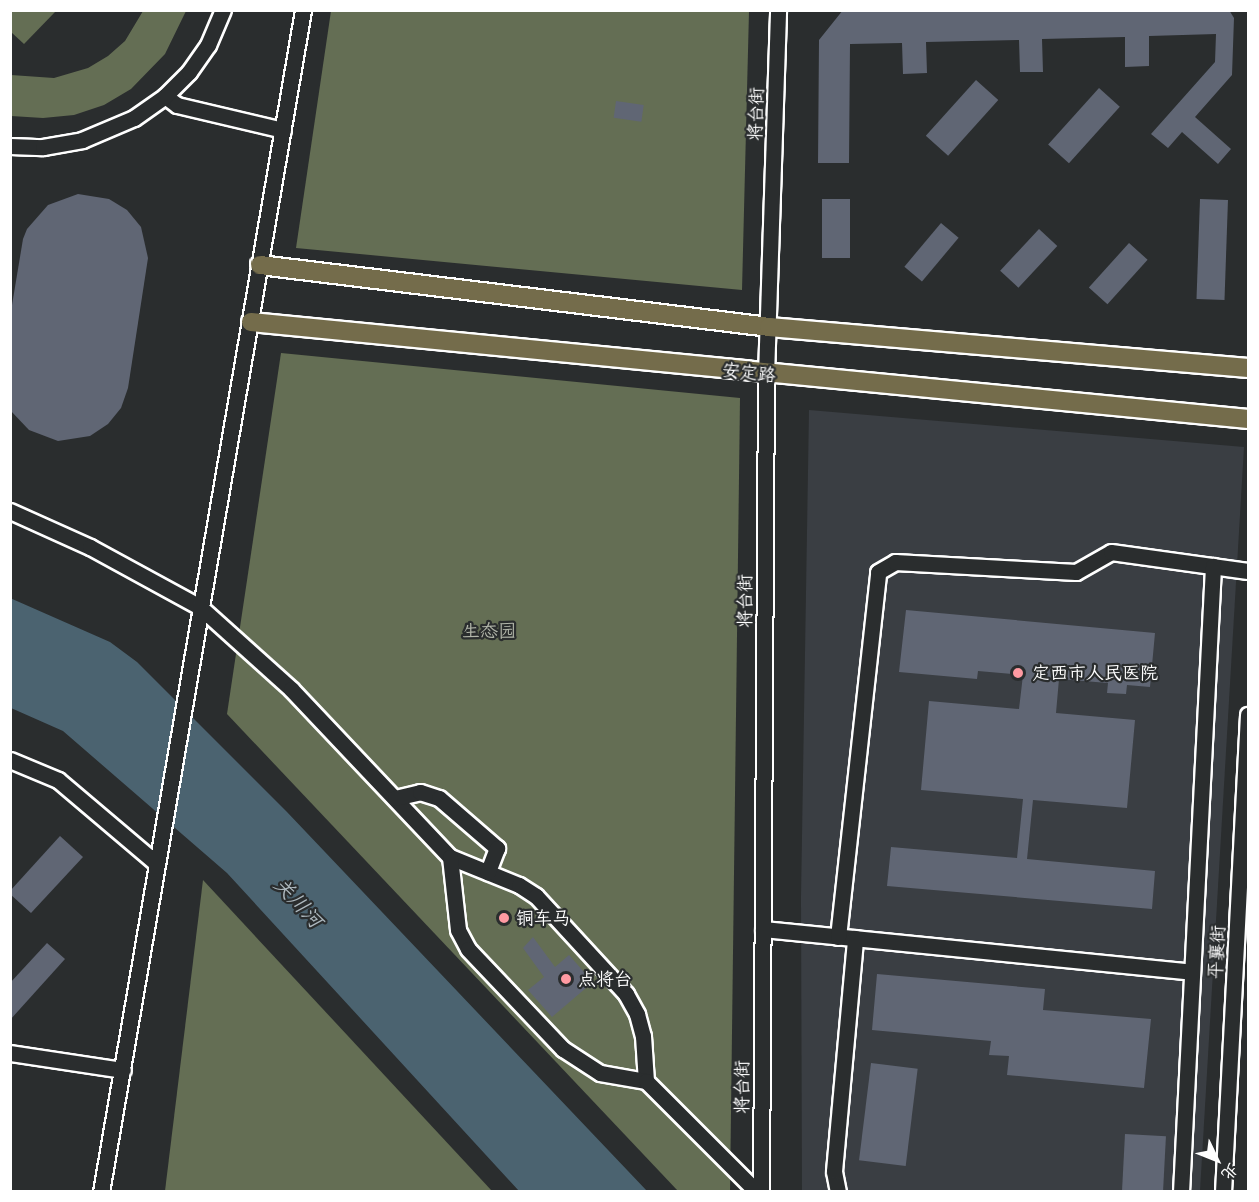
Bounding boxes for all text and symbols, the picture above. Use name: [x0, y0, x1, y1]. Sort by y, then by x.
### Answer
street label: 将台街: [744, 87, 768, 141]
street label: 安定路: [721, 359, 777, 387]
street label: 将台街: [734, 574, 756, 628]
park label: 生态园: [462, 620, 516, 642]
place label: 定西市人民医院: [1032, 662, 1158, 684]
marker: 定西市人民医院: [1009, 664, 1027, 682]
water label: 关川河: [270, 872, 328, 932]
place label: 铜车马: [516, 907, 570, 929]
marker: 铜车马: [497, 911, 511, 925]
street label: 平襄街: [1205, 924, 1229, 980]
place label: 点将台: [578, 968, 632, 990]
marker: 点将台: [559, 972, 573, 986]
street label: 将台街: [731, 1060, 753, 1114]
north arrow: [1187, 1130, 1247, 1190]
text: 北: [1217, 1160, 1243, 1185]

